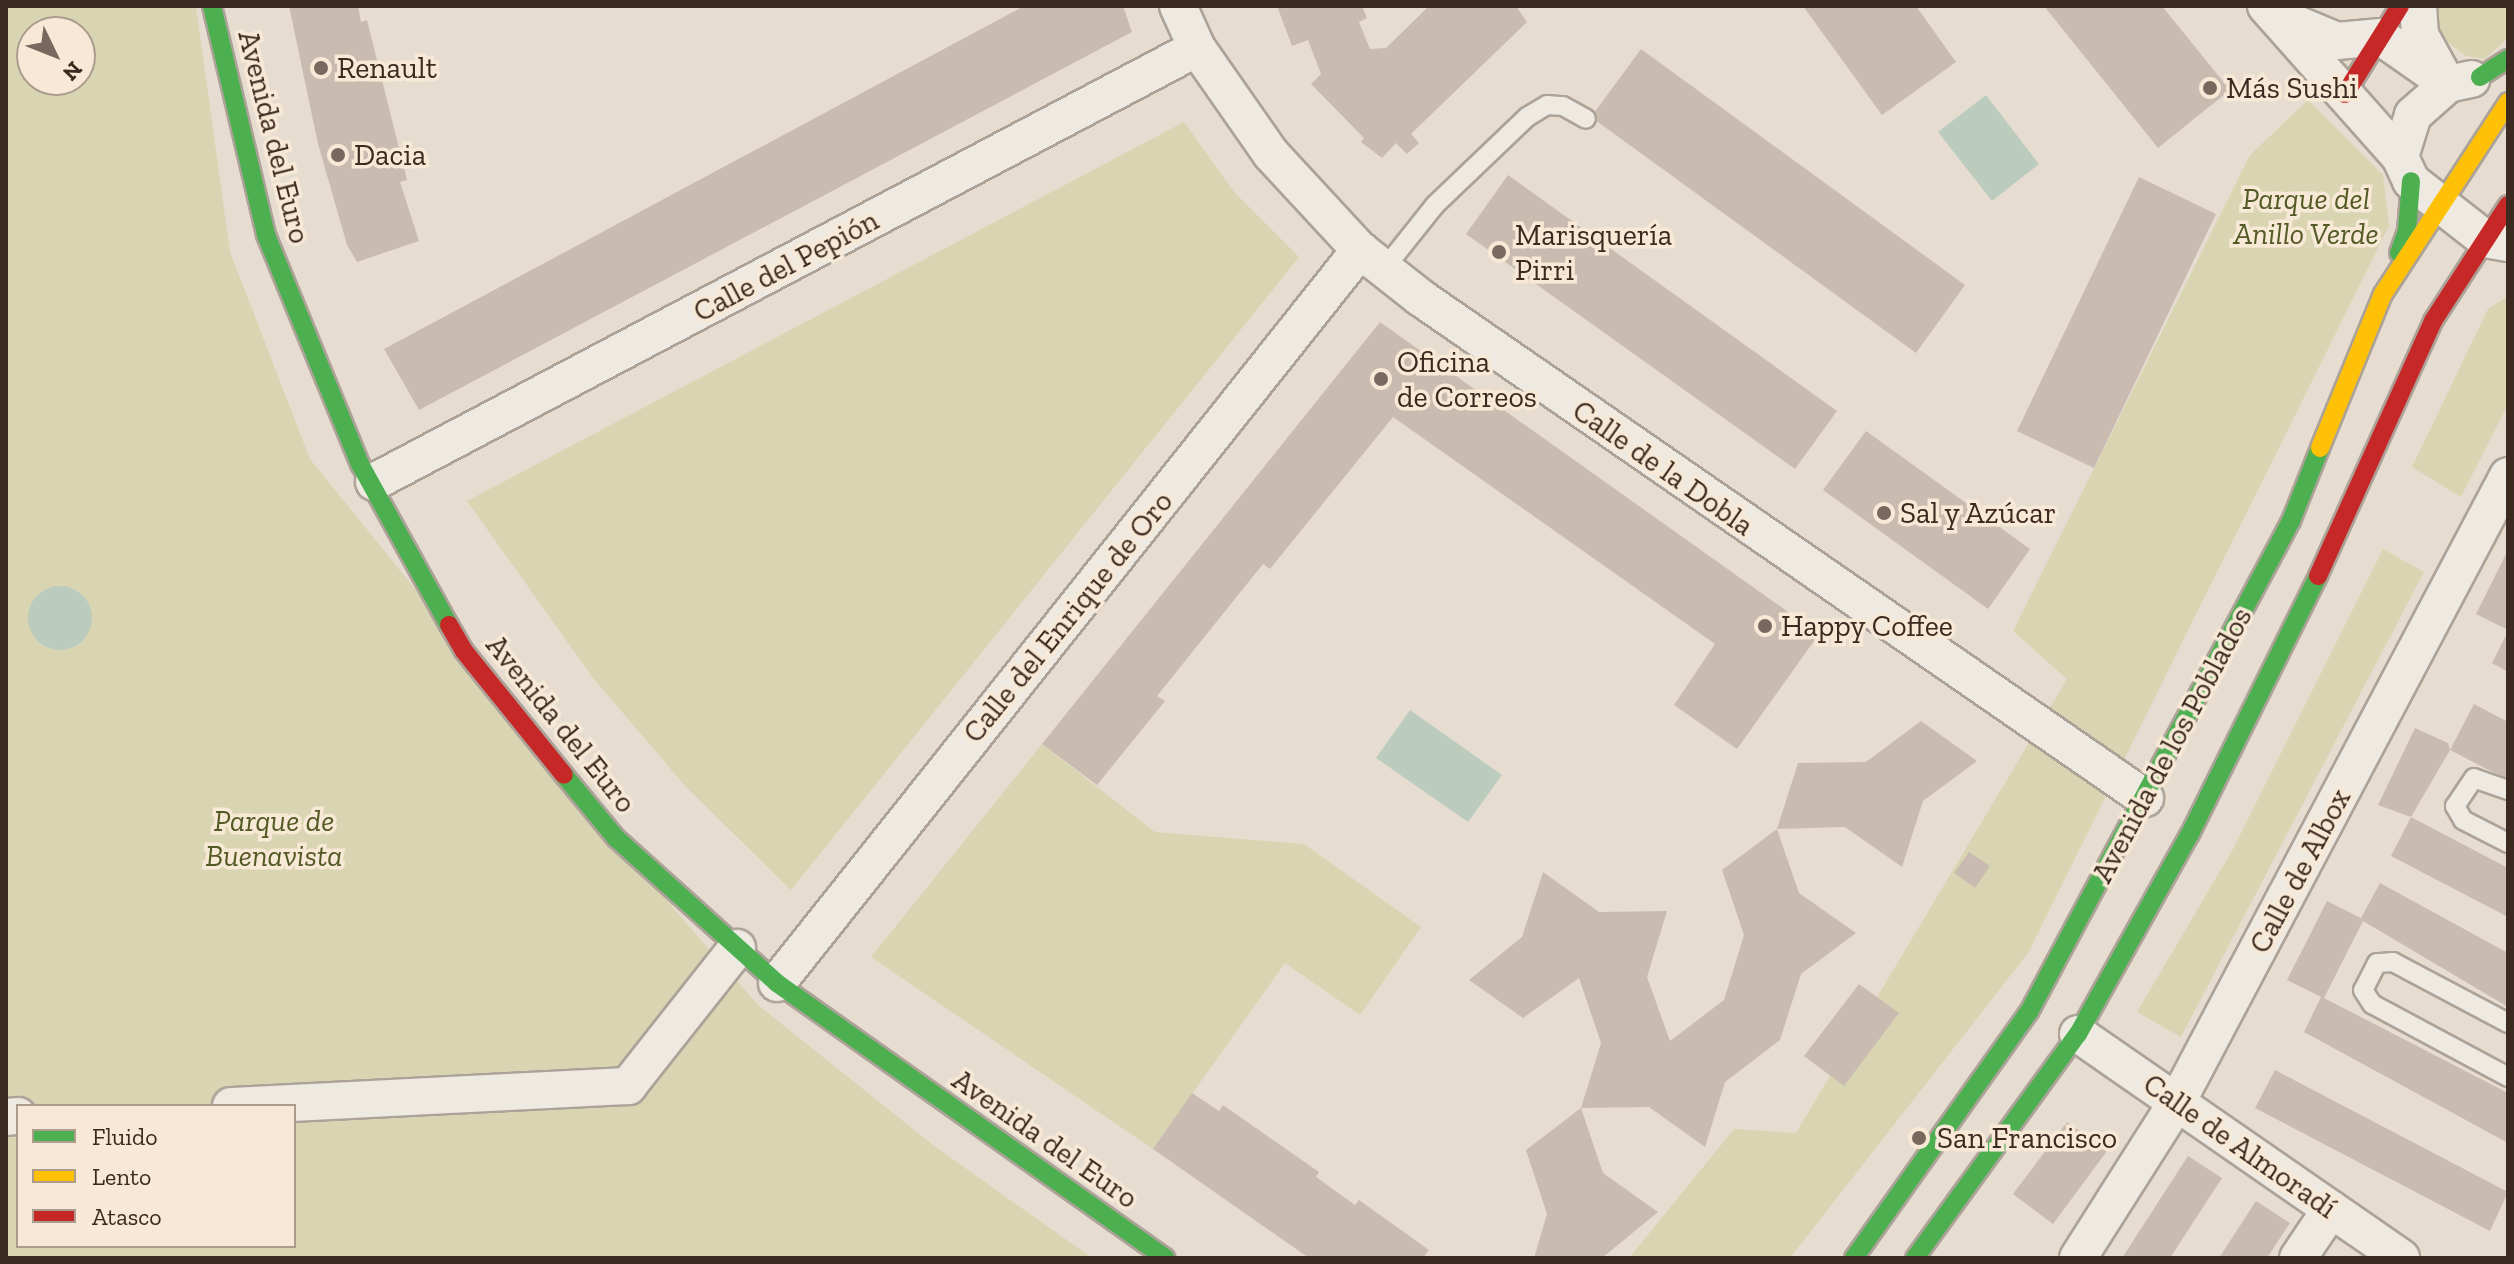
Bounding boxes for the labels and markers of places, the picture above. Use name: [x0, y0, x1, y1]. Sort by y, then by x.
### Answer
place label: Renault: [337, 50, 437, 86]
marker: Renault: [312, 59, 330, 77]
place label: Más Sushi: [2226, 70, 2358, 106]
marker: Más Sushi: [2201, 79, 2219, 97]
place label: Dacia: [354, 137, 426, 173]
marker: Dacia: [329, 146, 347, 164]
place label: Marisquería Pirri: [1515, 217, 1672, 288]
marker: Marisquería Pirri: [1490, 243, 1508, 261]
place label: Oficina de Correos: [1397, 344, 1537, 414]
marker: Oficina de Correos: [1372, 370, 1390, 388]
place label: Sal y Azúcar: [1900, 495, 2059, 531]
marker: Sal y Azúcar: [1875, 504, 1893, 522]
place label: Happy Coffee: [1781, 608, 1954, 644]
marker: Happy Coffee: [1756, 617, 1774, 635]
place label: San Francisco: [1937, 1120, 2117, 1156]
marker: San Francisco: [1908, 1127, 1930, 1149]

